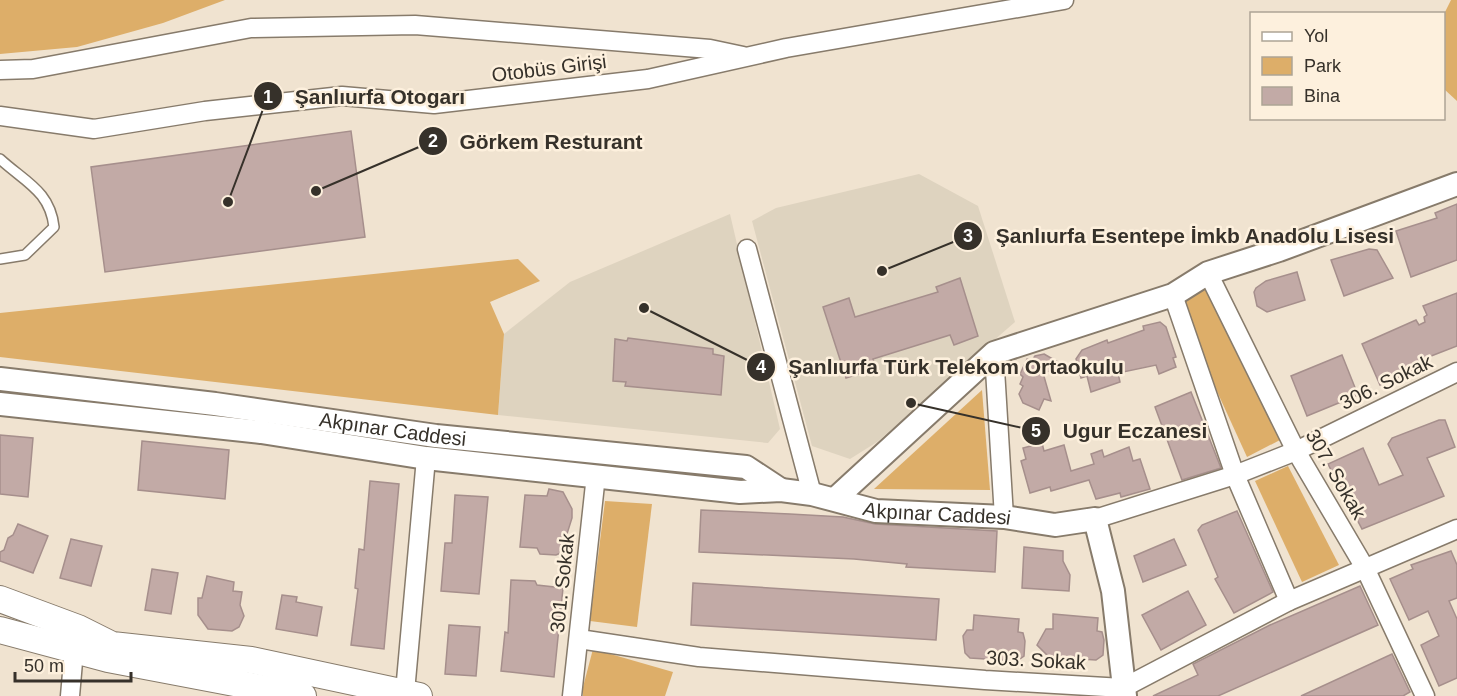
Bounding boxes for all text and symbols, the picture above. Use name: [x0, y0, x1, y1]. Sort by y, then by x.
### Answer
legend: [1250, 12, 1445, 120]
text: Yol: [1304, 26, 1328, 46]
street label: Otobüs Girişi: [490, 50, 608, 86]
text: Park: [1304, 56, 1342, 76]
callout: Şanlıurfa Otogarı: [253, 77, 477, 116]
text: Şanlıurfa Otogarı: [295, 85, 465, 108]
text: Bina: [1304, 86, 1341, 106]
text: 1: [263, 87, 273, 107]
callout: Görkem Resturant: [418, 122, 655, 161]
text: Görkem Resturant: [459, 130, 643, 153]
text: 2: [428, 131, 438, 151]
callout: Şanlıurfa Esentepe İmkb Anadolu Lisesi: [953, 216, 1406, 255]
text: Şanlıurfa Esentepe İmkb Anadolu Lisesi: [996, 224, 1394, 247]
text: 3: [963, 226, 973, 246]
callout: Şanlıurfa Türk Telekom Ortaokulu: [746, 347, 1135, 386]
street label: 306. Sokak: [1336, 350, 1437, 414]
text: Şanlıurfa Türk Telekom Ortaokulu: [788, 355, 1124, 378]
text: 4: [756, 357, 766, 377]
street label: Akpınar Caddesi: [318, 408, 467, 450]
callout: Ugur Eczanesi: [1021, 411, 1220, 450]
text: Ugur Eczanesi: [1063, 419, 1207, 442]
text: 5: [1031, 421, 1041, 441]
street label: 307. Sokak: [1301, 425, 1371, 524]
street label: Akpınar Caddesi: [861, 497, 1013, 529]
street label: 301. Sokak: [546, 531, 578, 634]
scale bar: [15, 645, 130, 683]
street label: 303. Sokak: [985, 646, 1088, 674]
text: 50 m: [24, 656, 64, 676]

